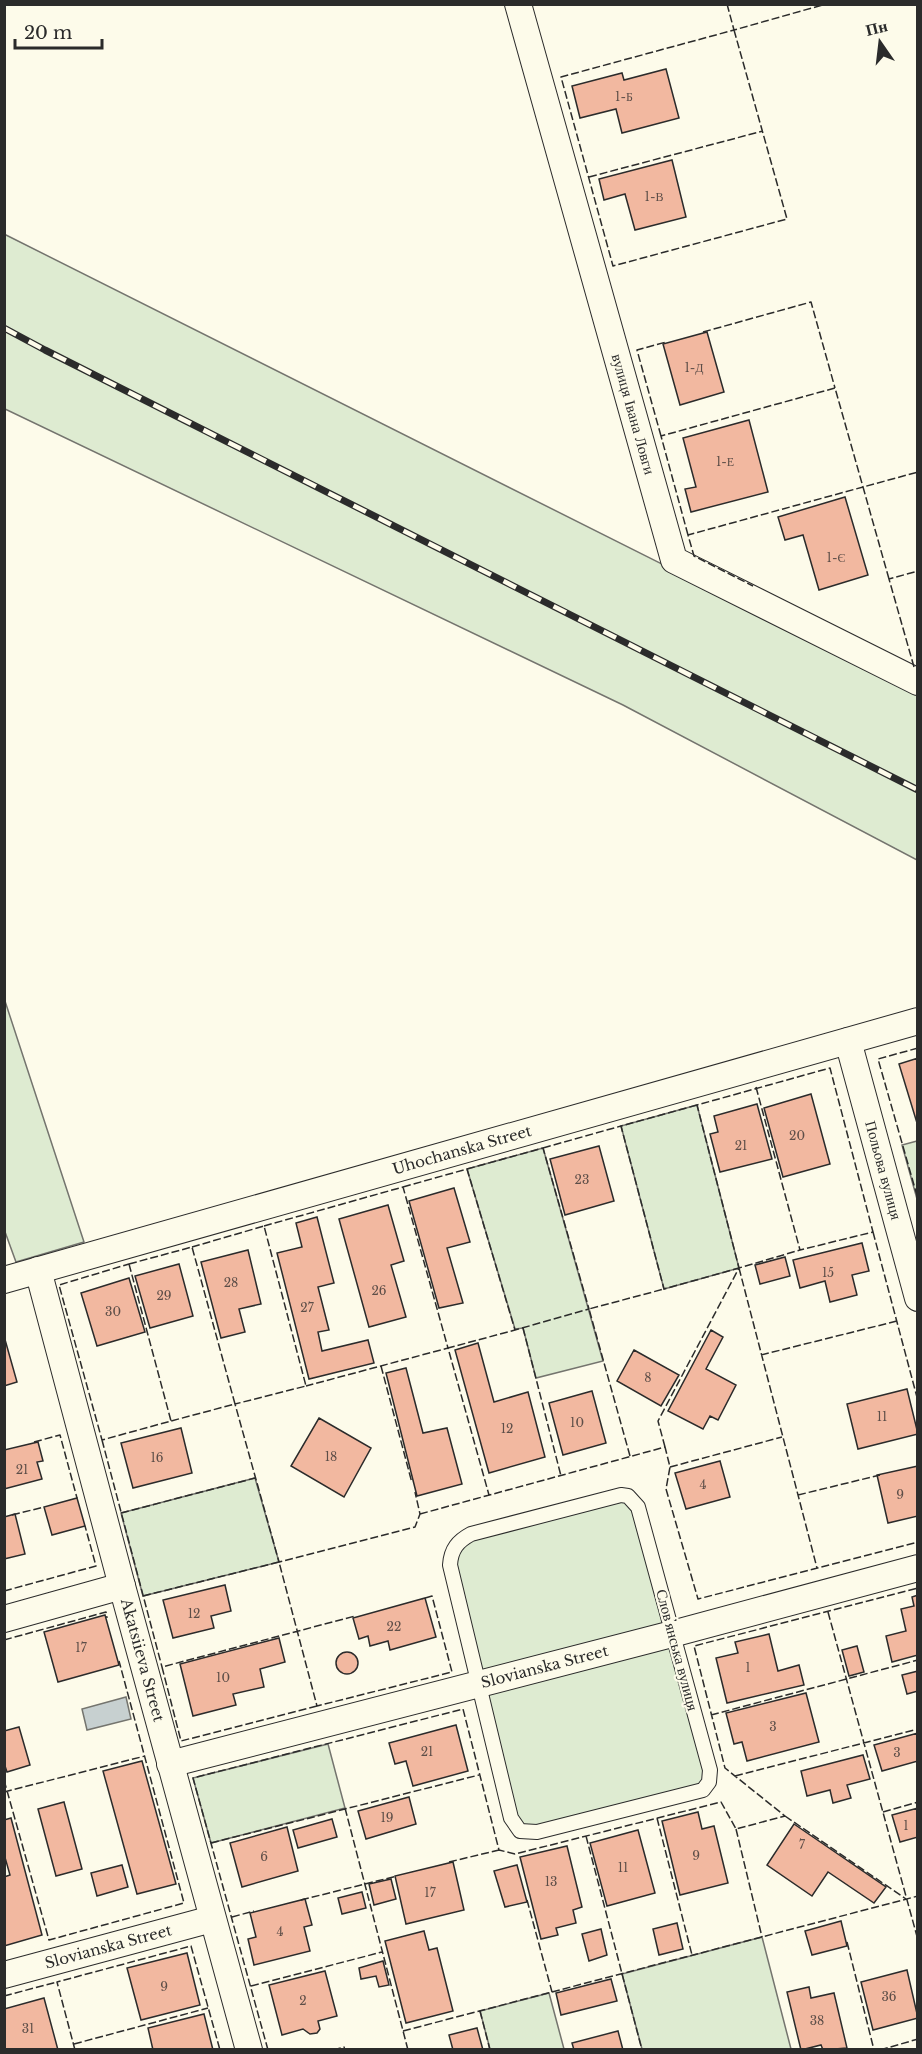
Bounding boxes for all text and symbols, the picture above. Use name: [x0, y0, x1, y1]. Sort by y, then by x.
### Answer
scale bar: [15, 12, 102, 50]
north arrow: [850, 12, 910, 72]
text: Пн: [863, 15, 889, 40]
text: 20 m: [24, 22, 72, 44]
house number: 1-Б: [615, 89, 633, 104]
house number: 1-В: [645, 189, 663, 204]
street label: вулиця Івана Ловги: [608, 352, 660, 476]
house number: 1-Д: [684, 360, 704, 375]
house number: 1-Е: [716, 454, 734, 469]
house number: 1-Є: [827, 550, 845, 565]
street label: Польова вулиця: [861, 1119, 906, 1222]
street label: Uhochanska Street: [390, 1121, 534, 1178]
house number: 20: [789, 1128, 805, 1143]
house number: 21: [735, 1138, 747, 1153]
house number: 23: [575, 1172, 589, 1187]
house number: 15: [822, 1265, 834, 1280]
house number: 28: [224, 1275, 238, 1290]
house number: 26: [371, 1283, 387, 1298]
house number: 29: [156, 1288, 172, 1303]
house number: 27: [300, 1300, 315, 1315]
house number: 30: [105, 1304, 121, 1319]
house number: 8: [644, 1370, 652, 1385]
house number: 11: [877, 1409, 887, 1424]
house number: 10: [570, 1415, 584, 1430]
house number: 12: [501, 1421, 513, 1436]
house number: 18: [325, 1449, 337, 1464]
house number: 16: [150, 1450, 164, 1465]
house number: 21: [16, 1462, 28, 1477]
house number: 4: [699, 1477, 707, 1492]
house number: 9: [896, 1487, 904, 1502]
street label: Словʼянська вулиця: [652, 1587, 703, 1713]
street label: Akatsiieva Street: [117, 1595, 169, 1724]
house number: 12: [188, 1606, 200, 1621]
house number: 22: [387, 1619, 401, 1634]
house number: 17: [75, 1640, 88, 1655]
street label: Slovianska Street: [479, 1641, 610, 1692]
house number: 1: [745, 1660, 751, 1675]
house number: 10: [216, 1670, 230, 1685]
house number: 3: [769, 1719, 777, 1734]
house number: 21: [421, 1744, 433, 1759]
house number: 3: [893, 1745, 901, 1760]
house number: 19: [380, 1810, 394, 1825]
house number: 1: [903, 1818, 909, 1833]
house number: 7: [799, 1837, 806, 1852]
house number: 9: [692, 1848, 700, 1863]
house number: 6: [260, 1849, 268, 1864]
house number: 11: [618, 1860, 628, 1875]
house number: 13: [545, 1874, 557, 1889]
house number: 17: [424, 1885, 437, 1900]
street label: Slovianska Street: [43, 1920, 174, 1973]
house number: 4: [276, 1924, 284, 1939]
house number: 9: [160, 1979, 168, 1994]
house number: 36: [881, 1989, 897, 2004]
house number: 2: [299, 1993, 307, 2008]
house number: 38: [810, 2013, 824, 2028]
house number: 31: [22, 2021, 34, 2036]

